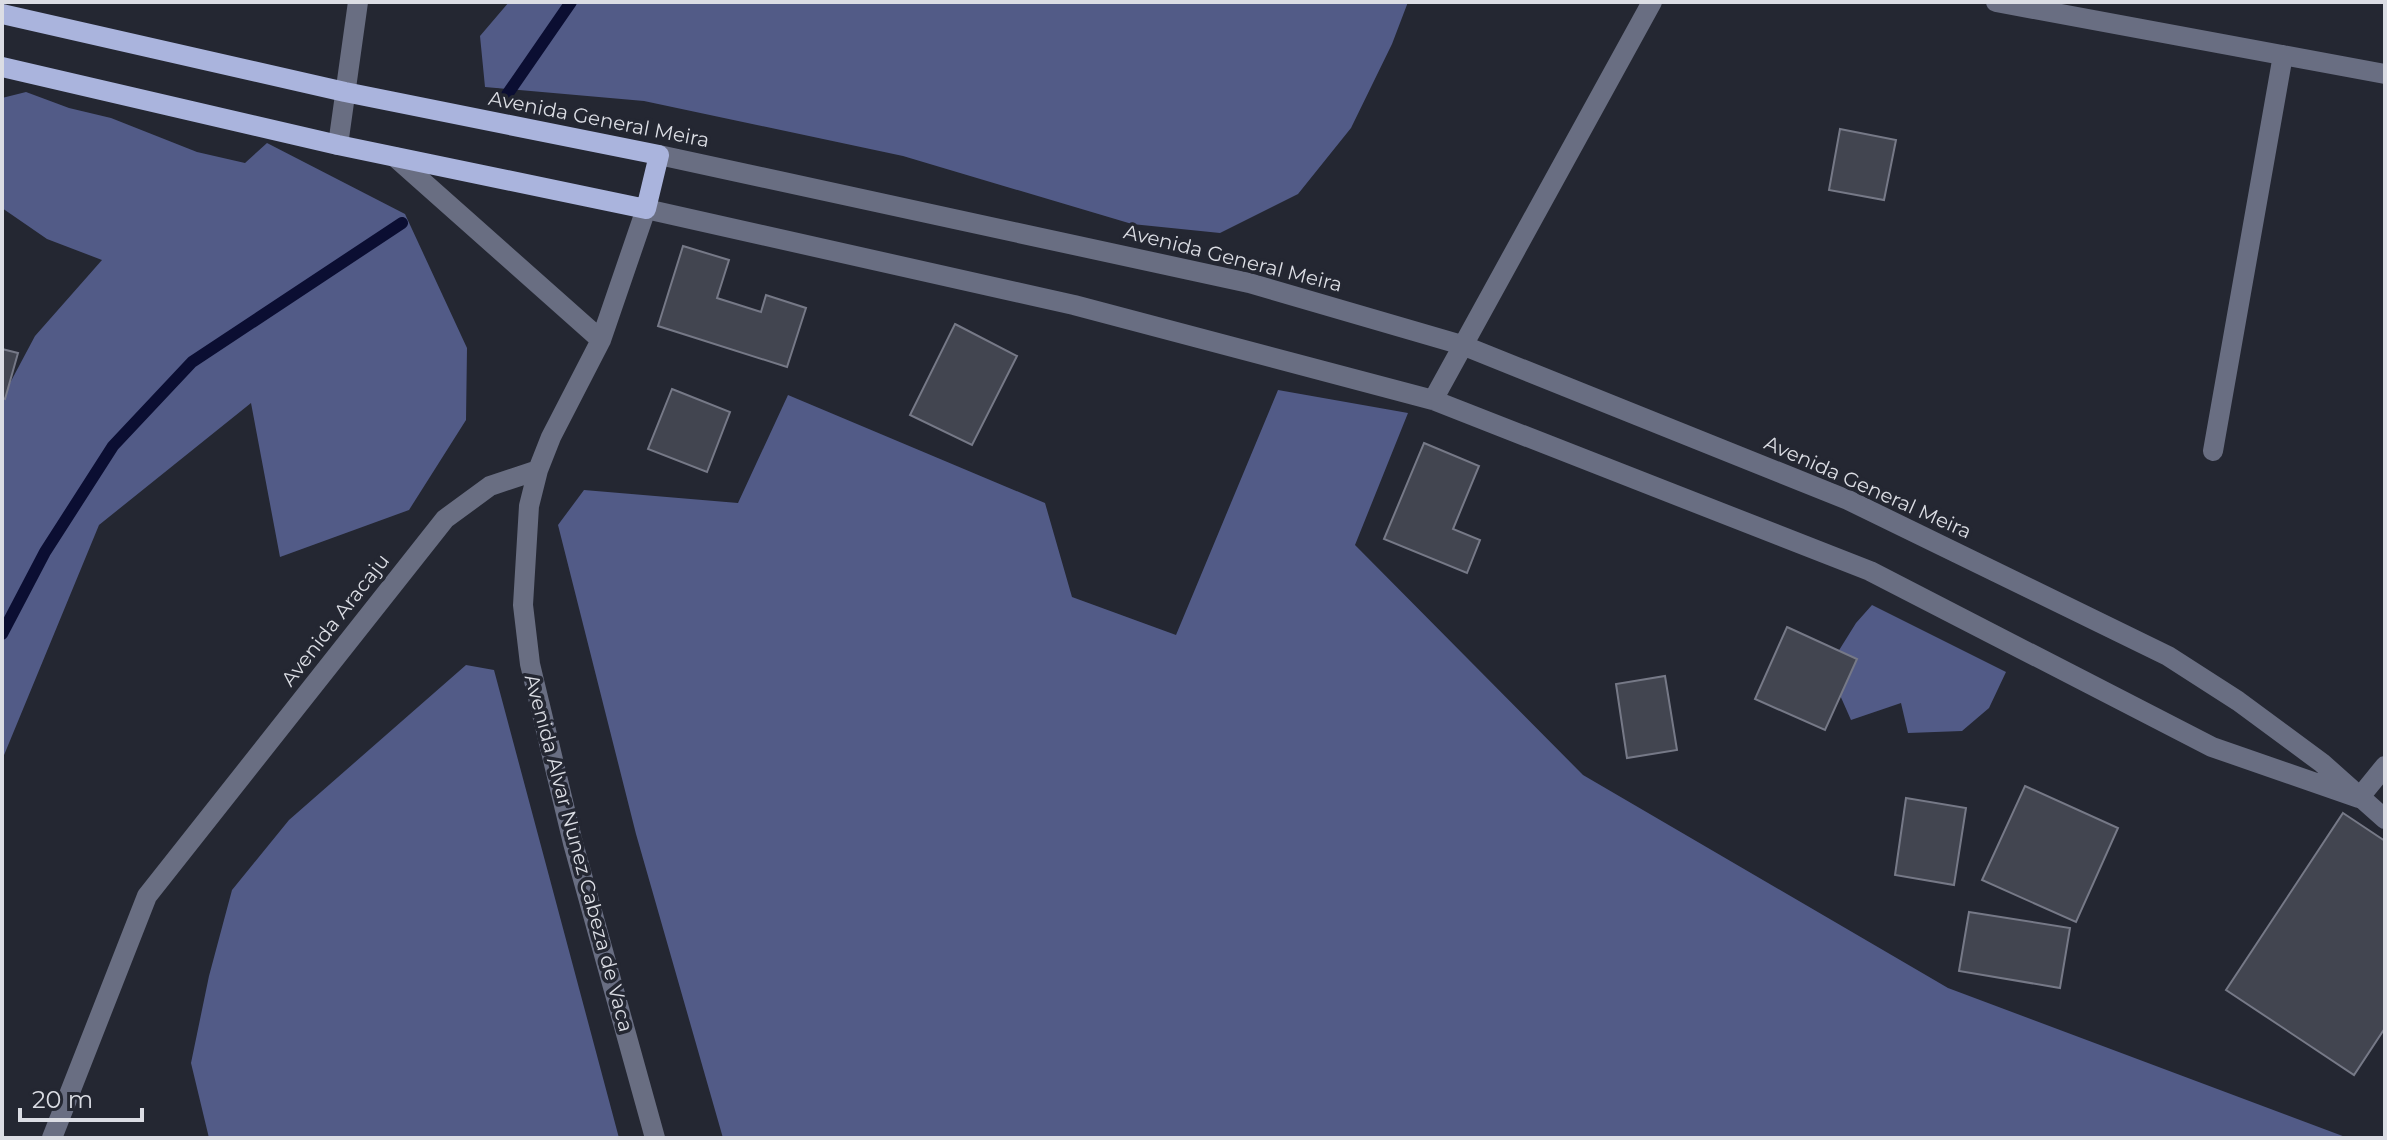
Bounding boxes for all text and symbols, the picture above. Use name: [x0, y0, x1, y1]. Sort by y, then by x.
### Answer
street label: Avenida General Meira: [487, 86, 711, 152]
street label: Avenida General Meira: [1121, 219, 1345, 297]
street label: Avenida General Meira: [1761, 430, 1975, 544]
street label: Avenida Aracaju: [276, 549, 394, 691]
street label: Avenida Alvar Nunez Cabeza de Vaca: [520, 672, 638, 1034]
scale bar: [20, 1072, 142, 1122]
text: 20 m: [32, 1085, 93, 1114]

